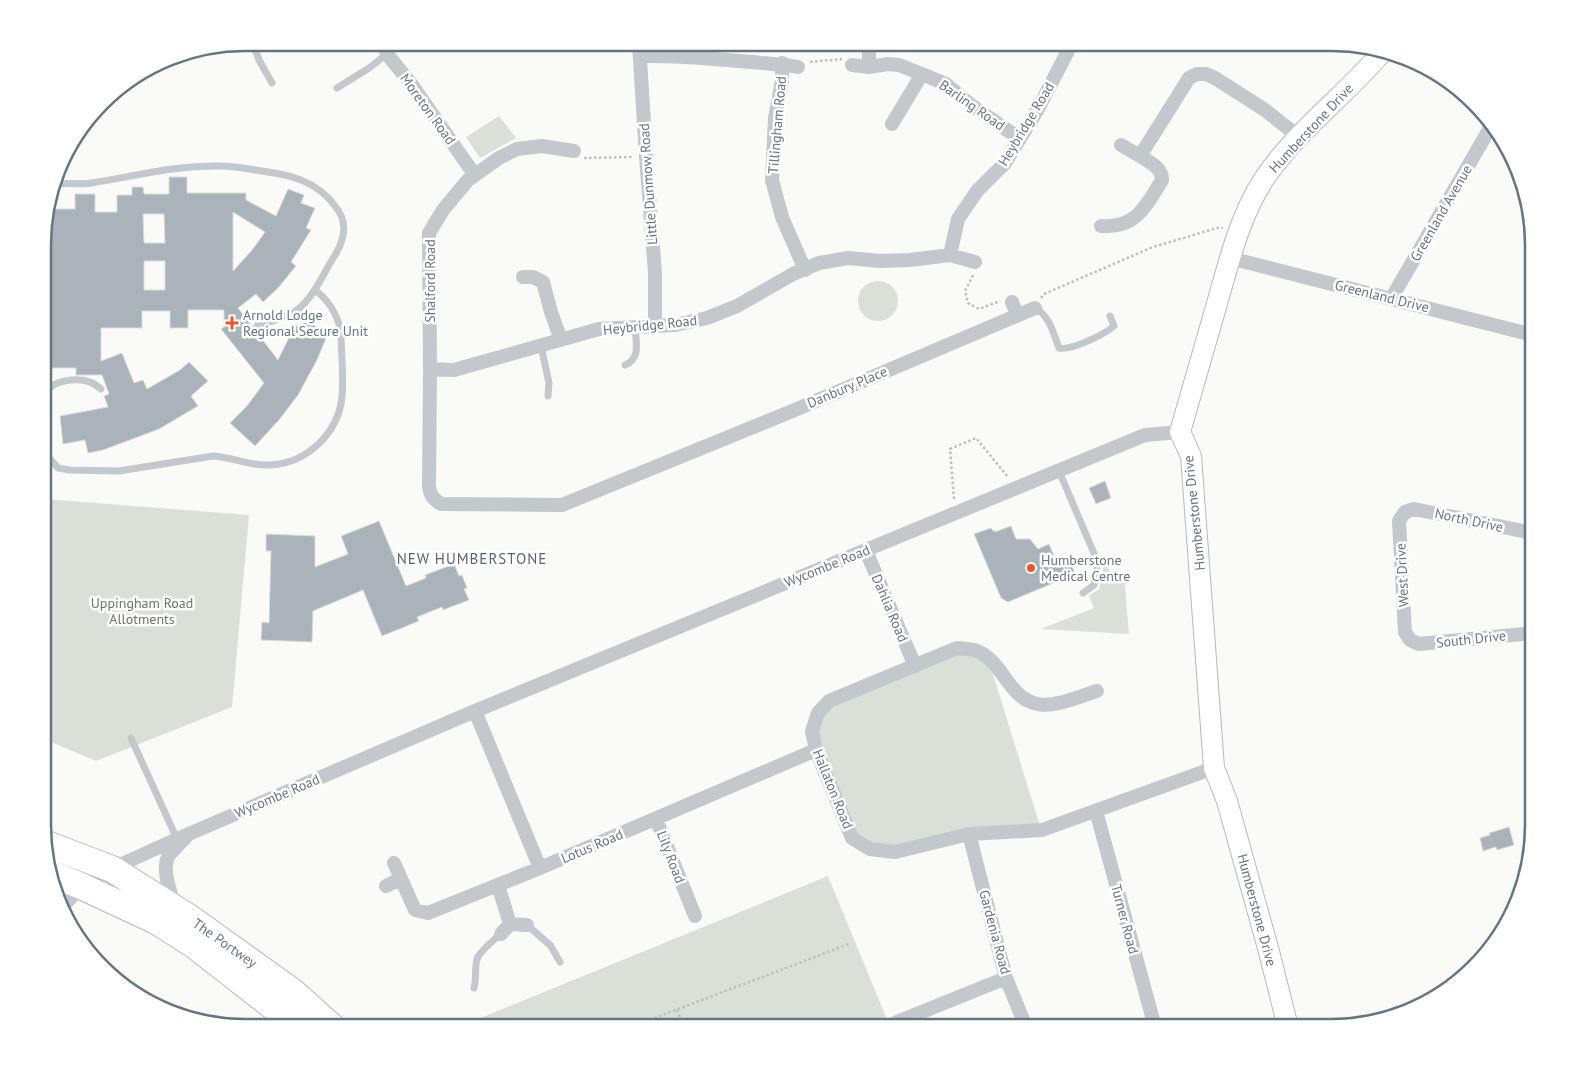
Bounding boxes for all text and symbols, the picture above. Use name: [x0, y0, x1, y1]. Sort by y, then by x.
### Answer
street label: Moreton Road: [396, 70, 460, 148]
street label: Tillingham Road: [764, 75, 790, 175]
street label: Barling Road: [936, 76, 1008, 134]
street label: Heybridge Road: [994, 79, 1058, 169]
street label: Humberstone Drive: [1265, 80, 1357, 176]
street label: Little Dunmow Road: [635, 123, 661, 245]
street label: Greenland Avenue: [1406, 162, 1476, 264]
street label: Shalford Road: [421, 239, 439, 323]
street label: Greenland Drive: [1333, 276, 1431, 316]
place label: Arnold Lodge Regional Secure Unit: [243, 306, 368, 340]
street label: Heybridge Road: [602, 311, 698, 339]
marker: Arnold Lodge Regional Secure Unit: [225, 316, 239, 330]
street label: Danbury Place: [804, 362, 890, 412]
street label: Humberstone Drive: [1179, 455, 1209, 571]
street label: North Drive: [1433, 504, 1505, 536]
street label: Wycombe Road: [782, 541, 872, 591]
street label: West Drive: [1391, 543, 1413, 607]
district label: NEW HUMBERSTONE: [397, 549, 547, 568]
place label: Humberstone Medical Centre: [1041, 551, 1130, 585]
marker: Humberstone Medical Centre: [1025, 562, 1037, 574]
street label: Dahlia Road: [868, 571, 912, 645]
park label: Uppingham Road Allotments: [91, 594, 193, 628]
street label: South Drive: [1435, 626, 1507, 652]
street label: Hallaton Road: [809, 746, 857, 832]
street label: Wycombe Road: [232, 770, 322, 822]
street label: Lotus Road: [558, 825, 626, 867]
street label: Lily Road: [653, 828, 689, 886]
street label: Humberstone Drive: [1233, 852, 1281, 968]
street label: Turner Road: [1107, 882, 1143, 956]
street label: Gardenia Road: [975, 888, 1015, 976]
street label: The Portwey: [189, 914, 261, 972]

